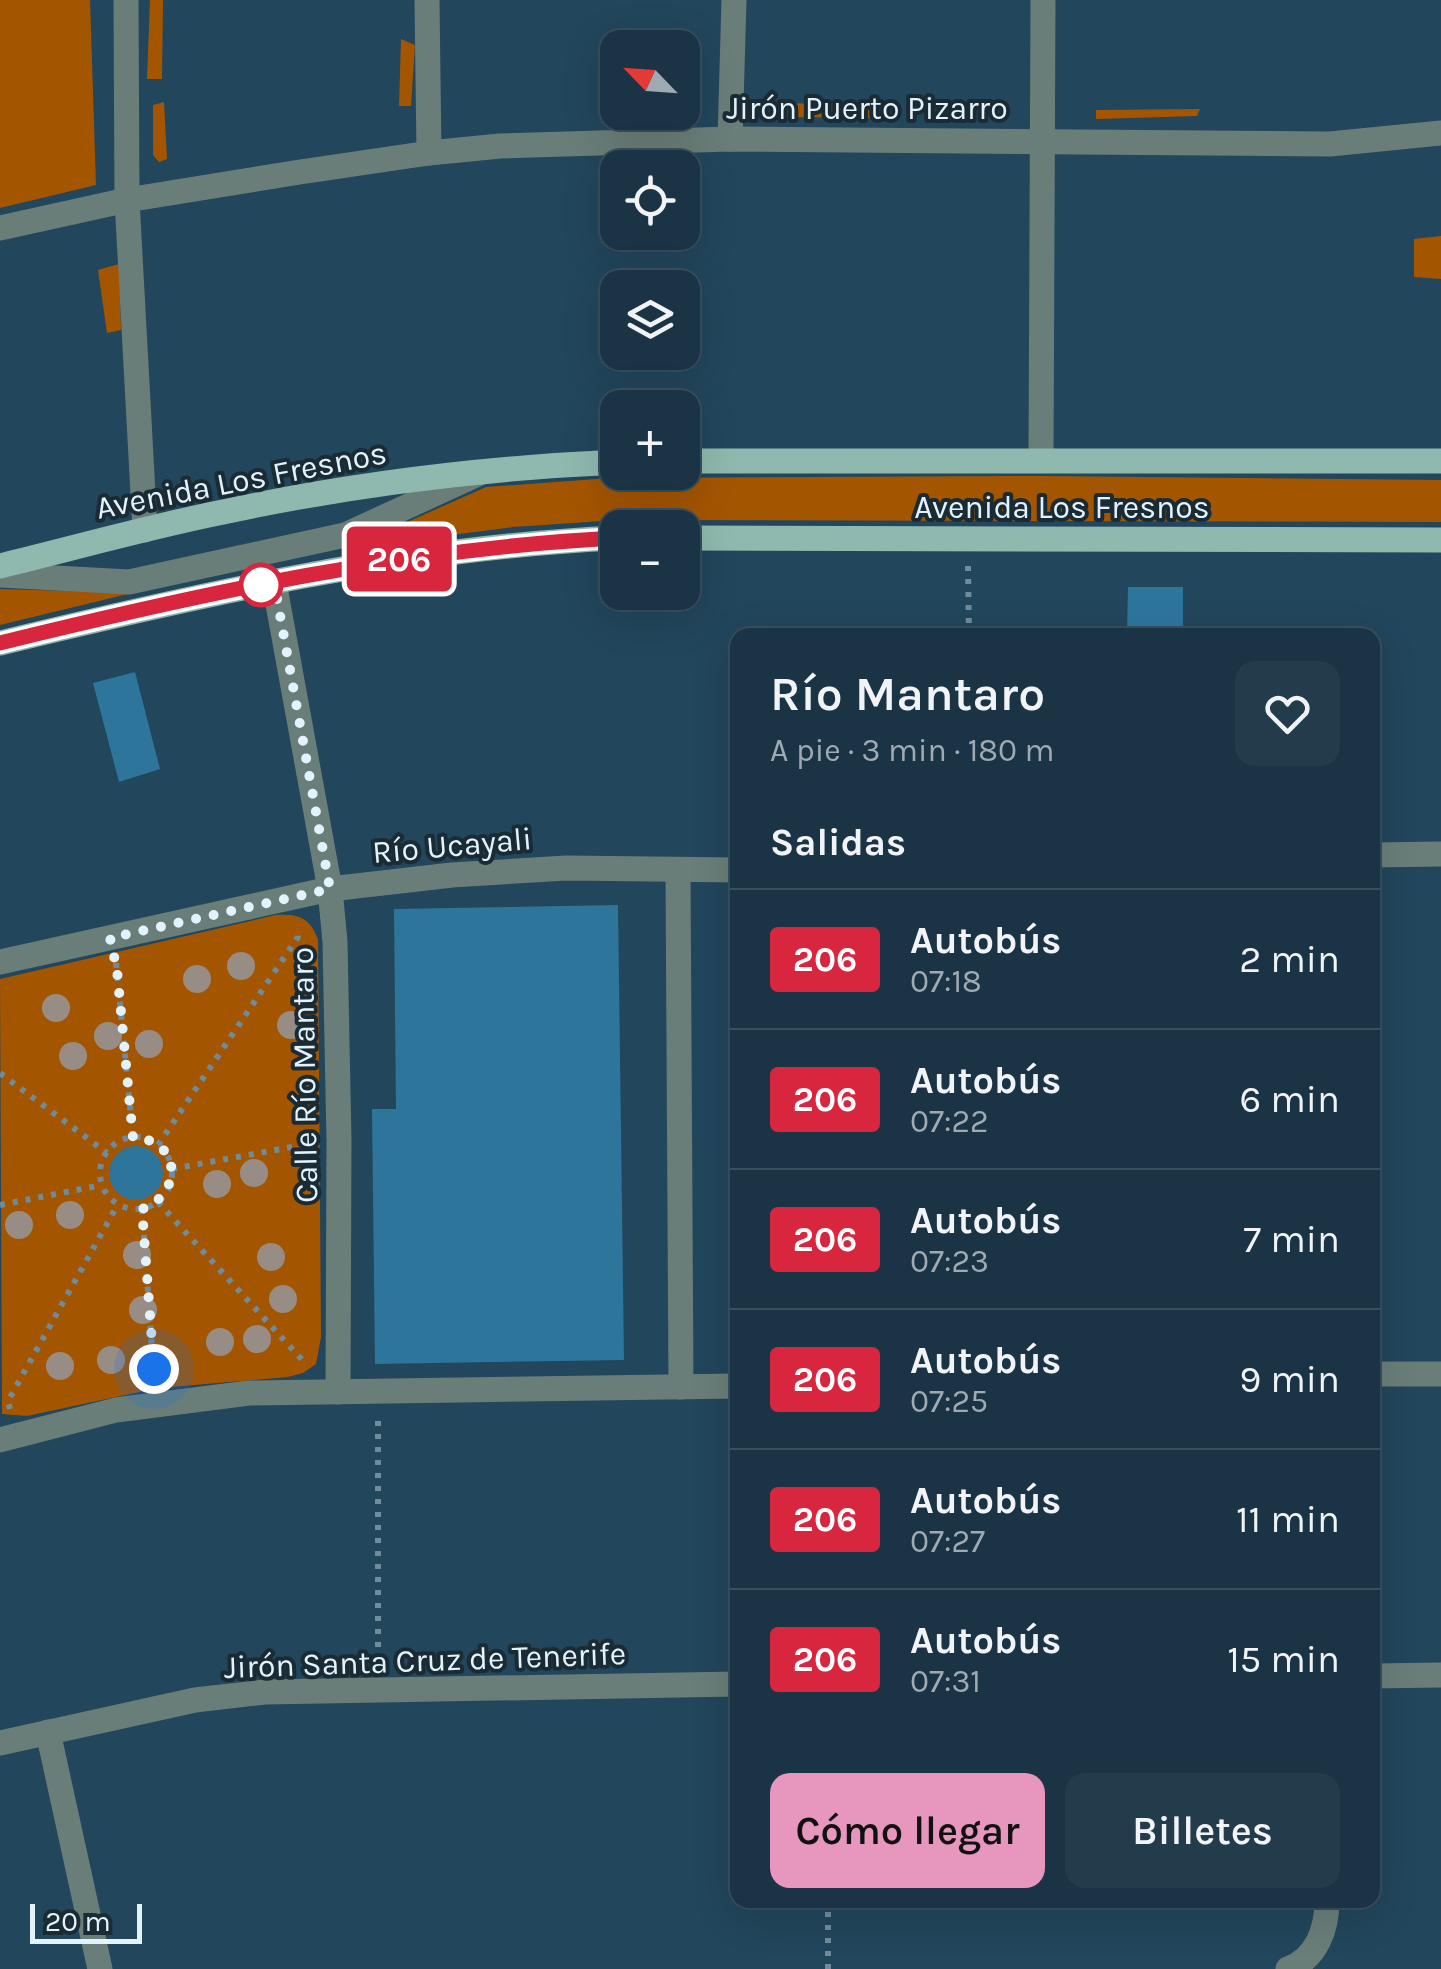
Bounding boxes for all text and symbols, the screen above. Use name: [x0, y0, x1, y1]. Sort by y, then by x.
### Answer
north arrow: [600, 30, 700, 130]
map controls: [600, 30, 700, 610]
street label: Jirón Puerto Pizarro: [726, 90, 1008, 127]
button: locate: [600, 150, 700, 250]
button: layers: [600, 270, 700, 370]
button: +: [600, 390, 700, 490]
street label: Avenida Los Fresnos: [93, 434, 390, 527]
street label: Avenida Los Fresnos: [914, 489, 1210, 526]
button: −: [600, 510, 700, 610]
line badge: 206: [342, 526, 456, 592]
text: 206: [367, 539, 431, 580]
unlabelled marker: [240, 564, 282, 606]
button: heart: [1235, 661, 1340, 766]
text: Río Mantaro: [770, 666, 1045, 722]
text: A pie · 3 min · 180 m: [770, 732, 1055, 769]
street label: Río Ucayali: [371, 820, 533, 871]
text: Salidas: [770, 820, 906, 865]
text: Autobús: [910, 918, 1061, 963]
text: 2 min: [1239, 937, 1340, 982]
text: 206: [793, 939, 857, 980]
street label: Calle Río Mantaro: [284, 947, 325, 1203]
text: 07:18: [910, 963, 982, 1000]
text: Autobús: [910, 1058, 1061, 1103]
text: 6 min: [1239, 1077, 1340, 1122]
text: 206: [793, 1079, 857, 1120]
text: 07:22: [910, 1103, 988, 1140]
text: Autobús: [910, 1198, 1061, 1243]
text: 7 min: [1243, 1217, 1340, 1262]
text: 206: [793, 1219, 857, 1260]
text: 07:23: [910, 1243, 989, 1280]
text: Autobús: [910, 1338, 1061, 1383]
your location: [129, 1344, 179, 1394]
text: 9 min: [1239, 1357, 1340, 1402]
text: 206: [793, 1359, 857, 1400]
text: 07:25: [910, 1383, 988, 1420]
text: Autobús: [910, 1478, 1061, 1523]
text: 11 min: [1236, 1497, 1340, 1542]
text: 206: [793, 1499, 857, 1540]
text: 07:27: [910, 1523, 985, 1560]
text: Autobús: [910, 1618, 1061, 1663]
street label: Jirón Santa Cruz de Tenerife: [223, 1635, 627, 1686]
text: 15 min: [1227, 1637, 1340, 1682]
text: 206: [793, 1639, 857, 1680]
text: 07:31: [910, 1663, 981, 1700]
button: Cómo llegar: [770, 1773, 1045, 1888]
button: Billetes: [1065, 1773, 1340, 1888]
scale bar: [30, 1899, 142, 1944]
text: 20 m: [45, 1905, 111, 1938]

